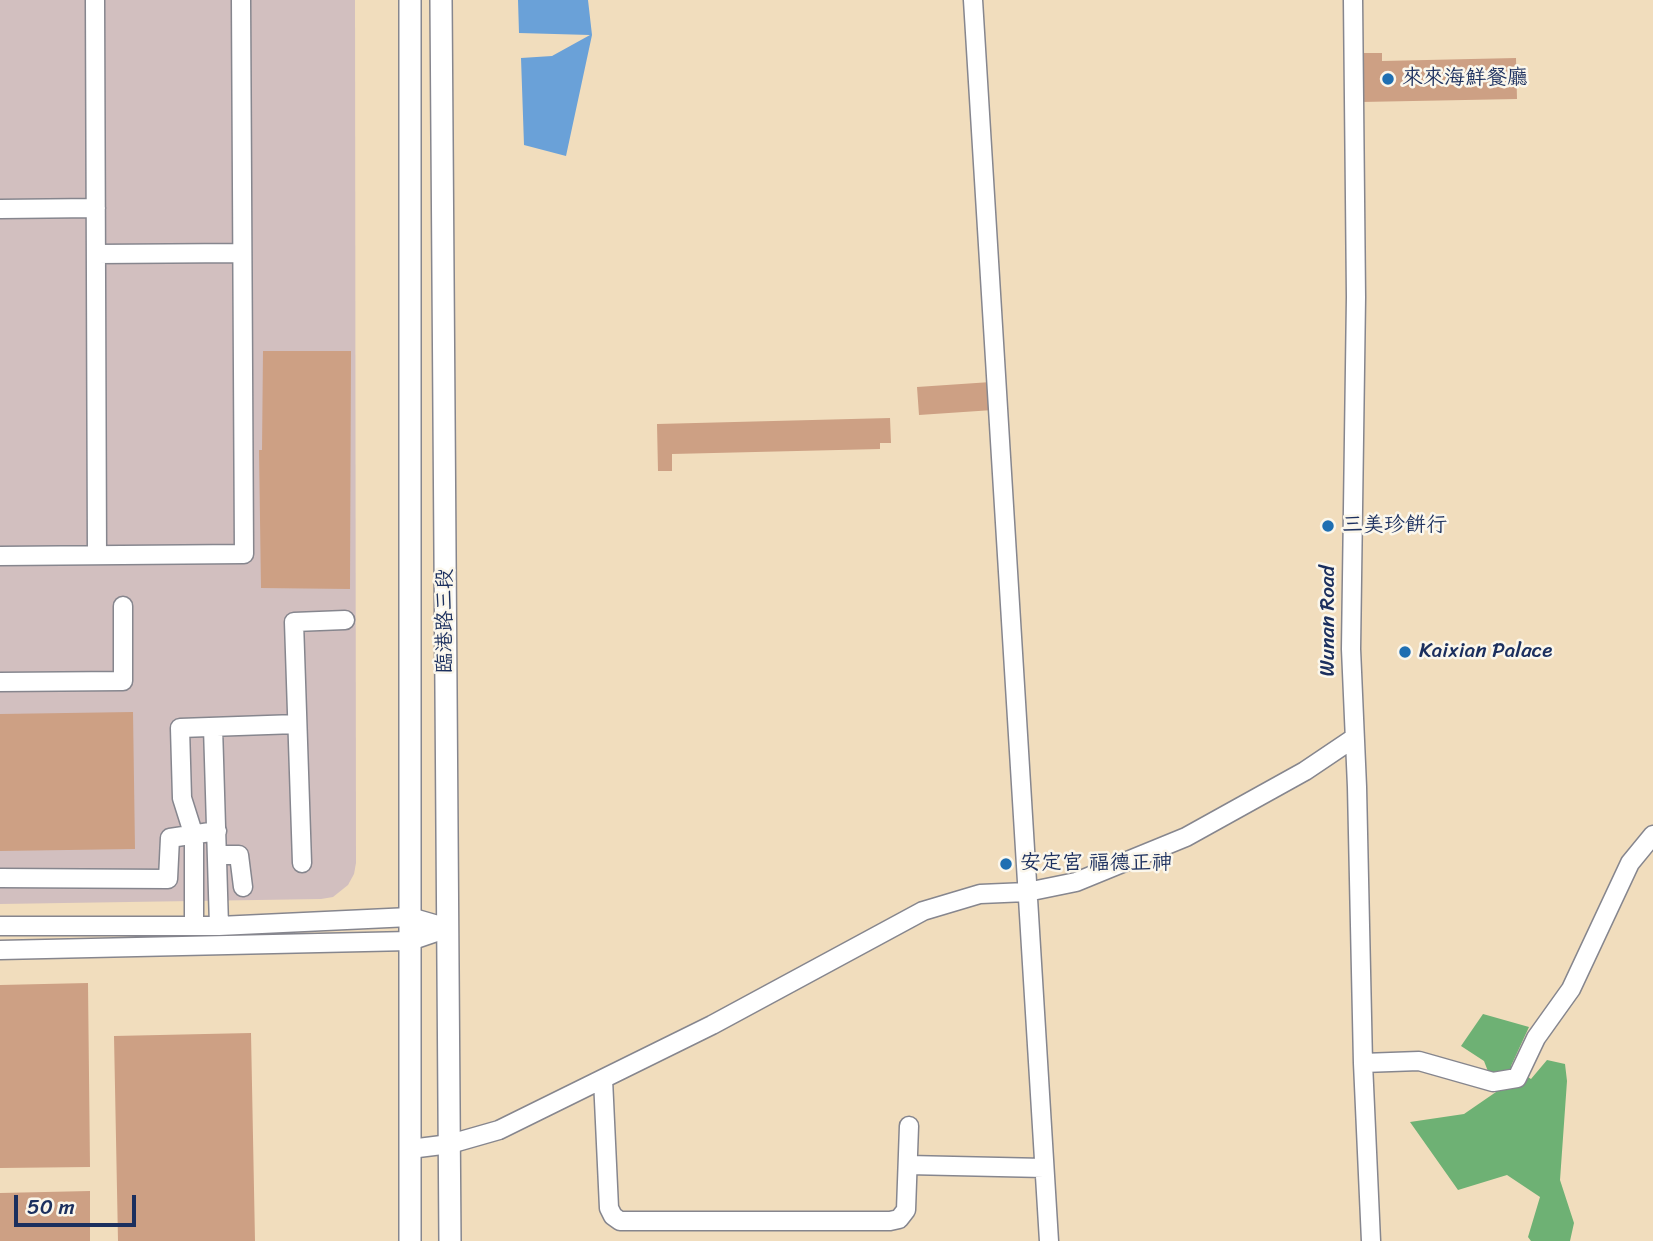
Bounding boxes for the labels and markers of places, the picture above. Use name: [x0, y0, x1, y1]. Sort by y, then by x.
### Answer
place label: 來來海鮮餐廳: [1402, 66, 1528, 92]
marker: 來來海鮮餐廳: [1380, 71, 1396, 87]
place label: 三美珍餅行: [1342, 513, 1447, 539]
marker: 三美珍餅行: [1320, 518, 1336, 534]
place label: Kaixian Palace: [1419, 639, 1552, 665]
marker: Kaixian Palace: [1397, 644, 1413, 660]
place label: 安定宮 福德正神: [1020, 851, 1172, 877]
marker: 安定宮 福德正神: [998, 856, 1014, 872]

